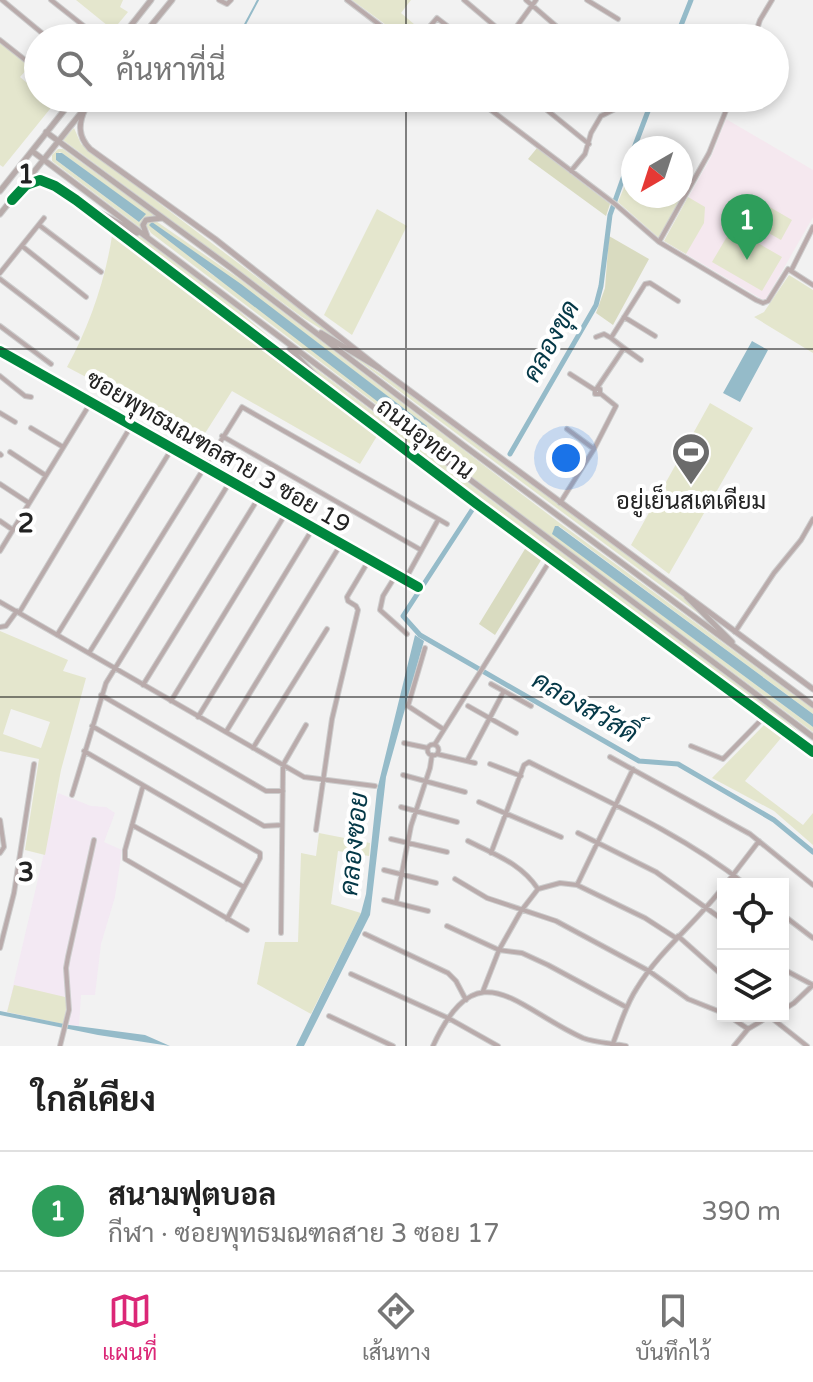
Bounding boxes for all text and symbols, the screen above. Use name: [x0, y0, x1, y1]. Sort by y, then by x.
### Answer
search box: [24, 24, 789, 112]
icon: search: [52, 46, 96, 90]
text: ค้นหาที่นี่: [116, 52, 226, 89]
north arrow: [621, 136, 693, 208]
text: 1: [18, 159, 34, 190]
pin: 1: [721, 194, 773, 260]
water label: คลองขุด: [516, 295, 588, 388]
street label: ซอยพุทธมณฑลสาย 3 ซอย 19: [80, 364, 355, 540]
street label: ถนนอุทยาน: [370, 392, 479, 487]
sports icon: อยู่เย็นสเตเดียม: [670, 431, 712, 486]
your location: [546, 438, 586, 478]
place label: อยู่เย็นสเตเดียม: [616, 484, 766, 518]
text: 2: [18, 508, 34, 539]
water label: คลองสวัสดิ์: [527, 658, 651, 752]
water label: คลองซอย: [333, 791, 375, 897]
text: 3: [18, 857, 34, 888]
map controls: [717, 878, 789, 1022]
button: locate: [717, 878, 789, 950]
button: layers: [717, 950, 789, 1022]
text: ใกล้เคียง: [32, 1080, 156, 1121]
text: สนามฟุตบอล: [108, 1177, 276, 1214]
text: 1: [50, 1196, 66, 1227]
text: 390 m: [701, 1196, 781, 1227]
text: กีฬา · ซอยพุทธมณฑลสาย 3 ซอย 17: [108, 1218, 500, 1249]
tab: แผนที่: [102, 1289, 157, 1366]
tab: เส้นทาง: [362, 1289, 431, 1366]
tab: บันทึกไว้: [635, 1289, 711, 1366]

